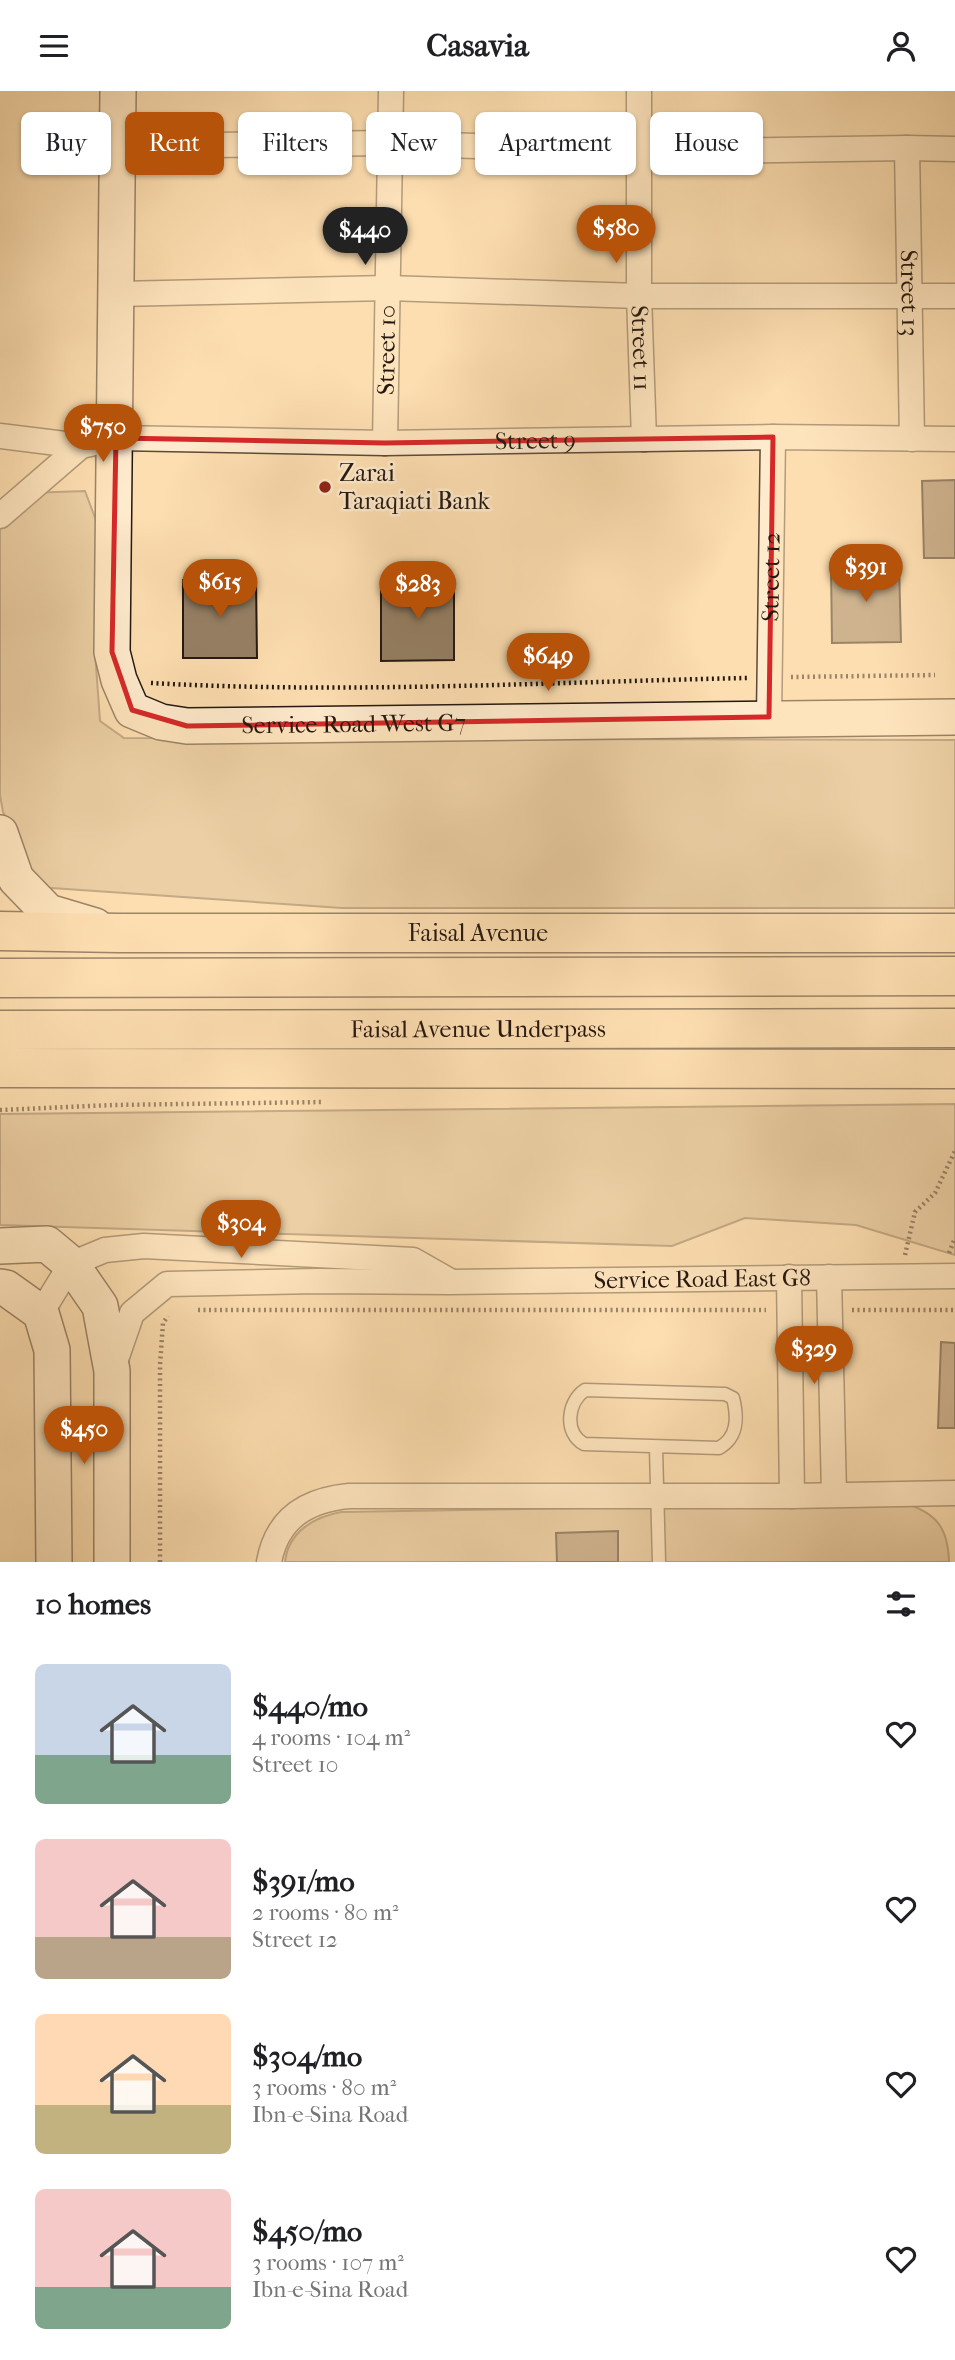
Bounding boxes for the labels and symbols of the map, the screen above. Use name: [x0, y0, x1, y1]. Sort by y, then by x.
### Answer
pin: $580: [575, 205, 657, 265]
pin: $440: [324, 207, 406, 267]
street label: Street 13: [895, 249, 924, 337]
street label: Street 10: [372, 305, 401, 395]
street label: Street 11: [625, 305, 656, 391]
pin: $750: [62, 405, 144, 464]
street label: Street 9: [495, 426, 576, 455]
place label: Zarai Taraqiati Bank: [339, 459, 491, 515]
marker: Zarai Taraqiati Bank: [317, 479, 333, 495]
street label: Street 12: [756, 532, 786, 622]
pin: $391: [825, 545, 907, 604]
pin: $615: [179, 559, 261, 619]
pin: $283: [377, 561, 459, 621]
pin: $649: [507, 633, 589, 693]
street label: Service Road West G7: [241, 709, 466, 739]
street label: Faisal Avenue: [408, 919, 548, 947]
street label: Faisal Avenue Underpass: [350, 1015, 606, 1043]
pin: $304: [200, 1201, 282, 1260]
street label: Service Road East G8: [594, 1264, 811, 1294]
pin: $329: [773, 1327, 855, 1386]
pin: $450: [43, 1407, 125, 1466]

